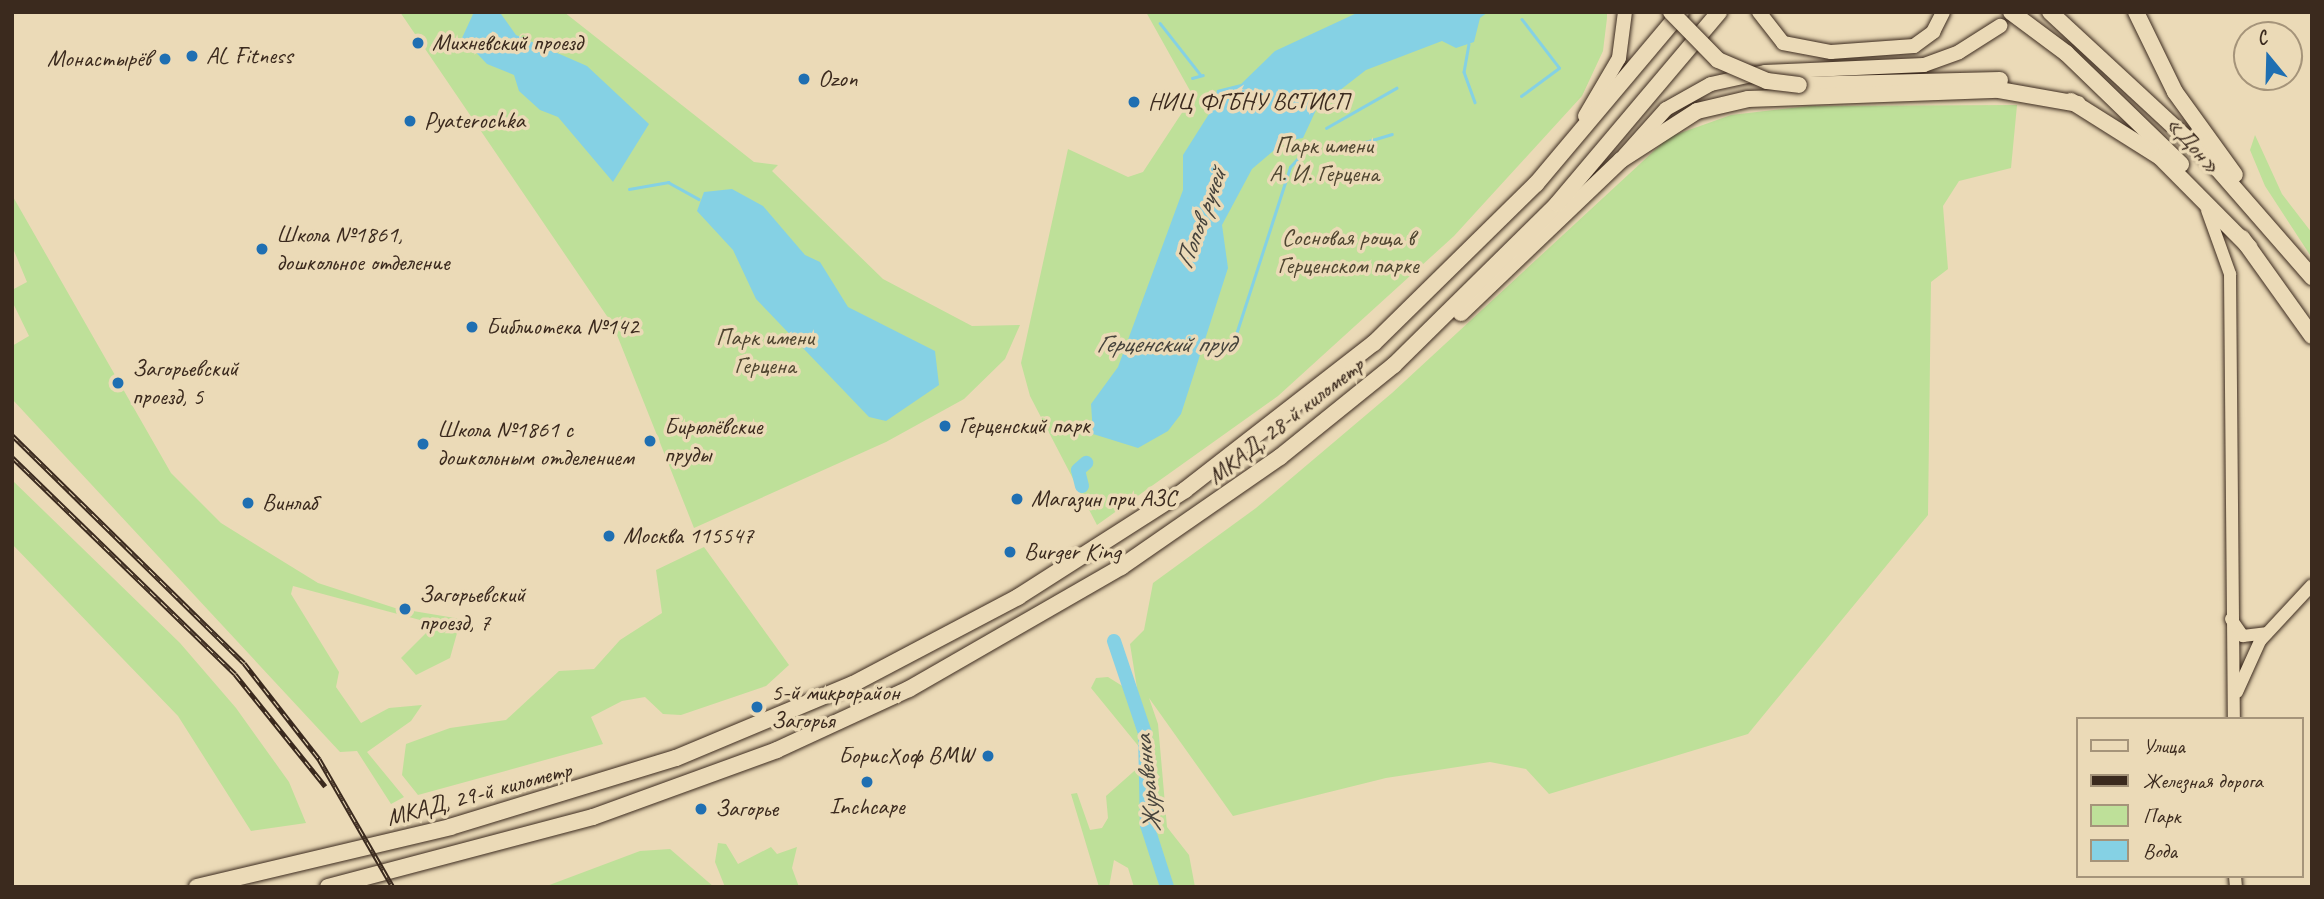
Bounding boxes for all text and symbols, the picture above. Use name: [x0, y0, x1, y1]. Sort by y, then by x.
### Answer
north arrow: [2233, 21, 2303, 91]
text: С: [2253, 25, 2270, 51]
place label: Михневский проезд: [432, 29, 583, 57]
marker: Михневский проезд: [410, 35, 426, 51]
place label: AL Fitness: [206, 42, 292, 70]
place label: Монастырёв: [47, 45, 151, 73]
marker: AL Fitness: [184, 48, 200, 64]
marker: Монастырёв: [157, 51, 173, 67]
place label: Ozon: [818, 65, 857, 93]
marker: Ozon: [796, 71, 812, 87]
place label: НИЦ ФГБНУ ВСТИСП: [1148, 88, 1347, 116]
marker: НИЦ ФГБНУ ВСТИСП: [1126, 94, 1142, 110]
place label: Pyaterochka: [424, 107, 525, 135]
street label: «Дон»: [2159, 110, 2227, 180]
marker: Pyaterochka: [402, 113, 418, 129]
park label: Парк имени А. И. Герцена: [1269, 132, 1379, 188]
water label: Попов ручей: [1169, 165, 1233, 273]
place label: Школа №1861, дошкольное отделение: [276, 221, 448, 277]
park label: Сосновая роща в Герценском парке: [1278, 224, 1418, 280]
marker: Школа №1861, дошкольное отделение: [254, 241, 270, 257]
place label: Библиотека №142: [486, 313, 638, 341]
marker: Библиотека №142: [464, 319, 480, 335]
park label: Парк имени Герцена: [717, 324, 813, 380]
water label: Герценский пруд: [1096, 328, 1234, 360]
street label: МКАД, 28-й километр: [1202, 351, 1370, 491]
place label: Загорьевский проезд, 5: [132, 355, 238, 411]
marker: Загорьевский проезд, 5: [110, 375, 126, 391]
place label: Герценский парк: [959, 412, 1090, 440]
place label: Бирюлёвские пруды: [664, 413, 762, 469]
place label: Школа №1861 с дошкольным отделением: [437, 416, 632, 472]
marker: Герценский парк: [937, 418, 953, 434]
marker: Бирюлёвские пруды: [642, 433, 658, 449]
marker: Школа №1861 с дошкольным отделением: [415, 436, 431, 452]
place label: Магазин при АЗС: [1031, 485, 1176, 513]
place label: Винлаб: [262, 489, 317, 517]
marker: Магазин при АЗС: [1009, 491, 1025, 507]
marker: Винлаб: [240, 495, 256, 511]
place label: Москва 115547: [623, 522, 754, 550]
marker: Москва 115547: [601, 528, 617, 544]
place label: Burger King: [1024, 538, 1121, 566]
marker: Burger King: [1002, 544, 1018, 560]
place label: Загорьевский проезд, 7: [419, 581, 525, 637]
marker: Загорьевский проезд, 7: [397, 601, 413, 617]
place label: 5-й микрорайон Загорья: [771, 679, 900, 735]
marker: 5-й микрорайон Загорья: [749, 699, 765, 715]
legend: [2076, 717, 2303, 878]
text: Улица: [2143, 733, 2185, 759]
water label: Журавенка: [1127, 734, 1169, 834]
place label: БорисХоф BMW: [839, 742, 974, 770]
marker: БорисХоф BMW: [980, 748, 996, 764]
street label: МКАД, 29-й километр: [383, 755, 575, 833]
text: Железная дорога: [2143, 768, 2263, 794]
marker: Inchcape: [859, 774, 875, 790]
place label: Inchcape: [829, 793, 905, 821]
place label: Загорье: [715, 795, 778, 823]
marker: Загорье: [693, 801, 709, 817]
text: Парк: [2143, 803, 2180, 829]
text: Вода: [2143, 838, 2177, 864]

